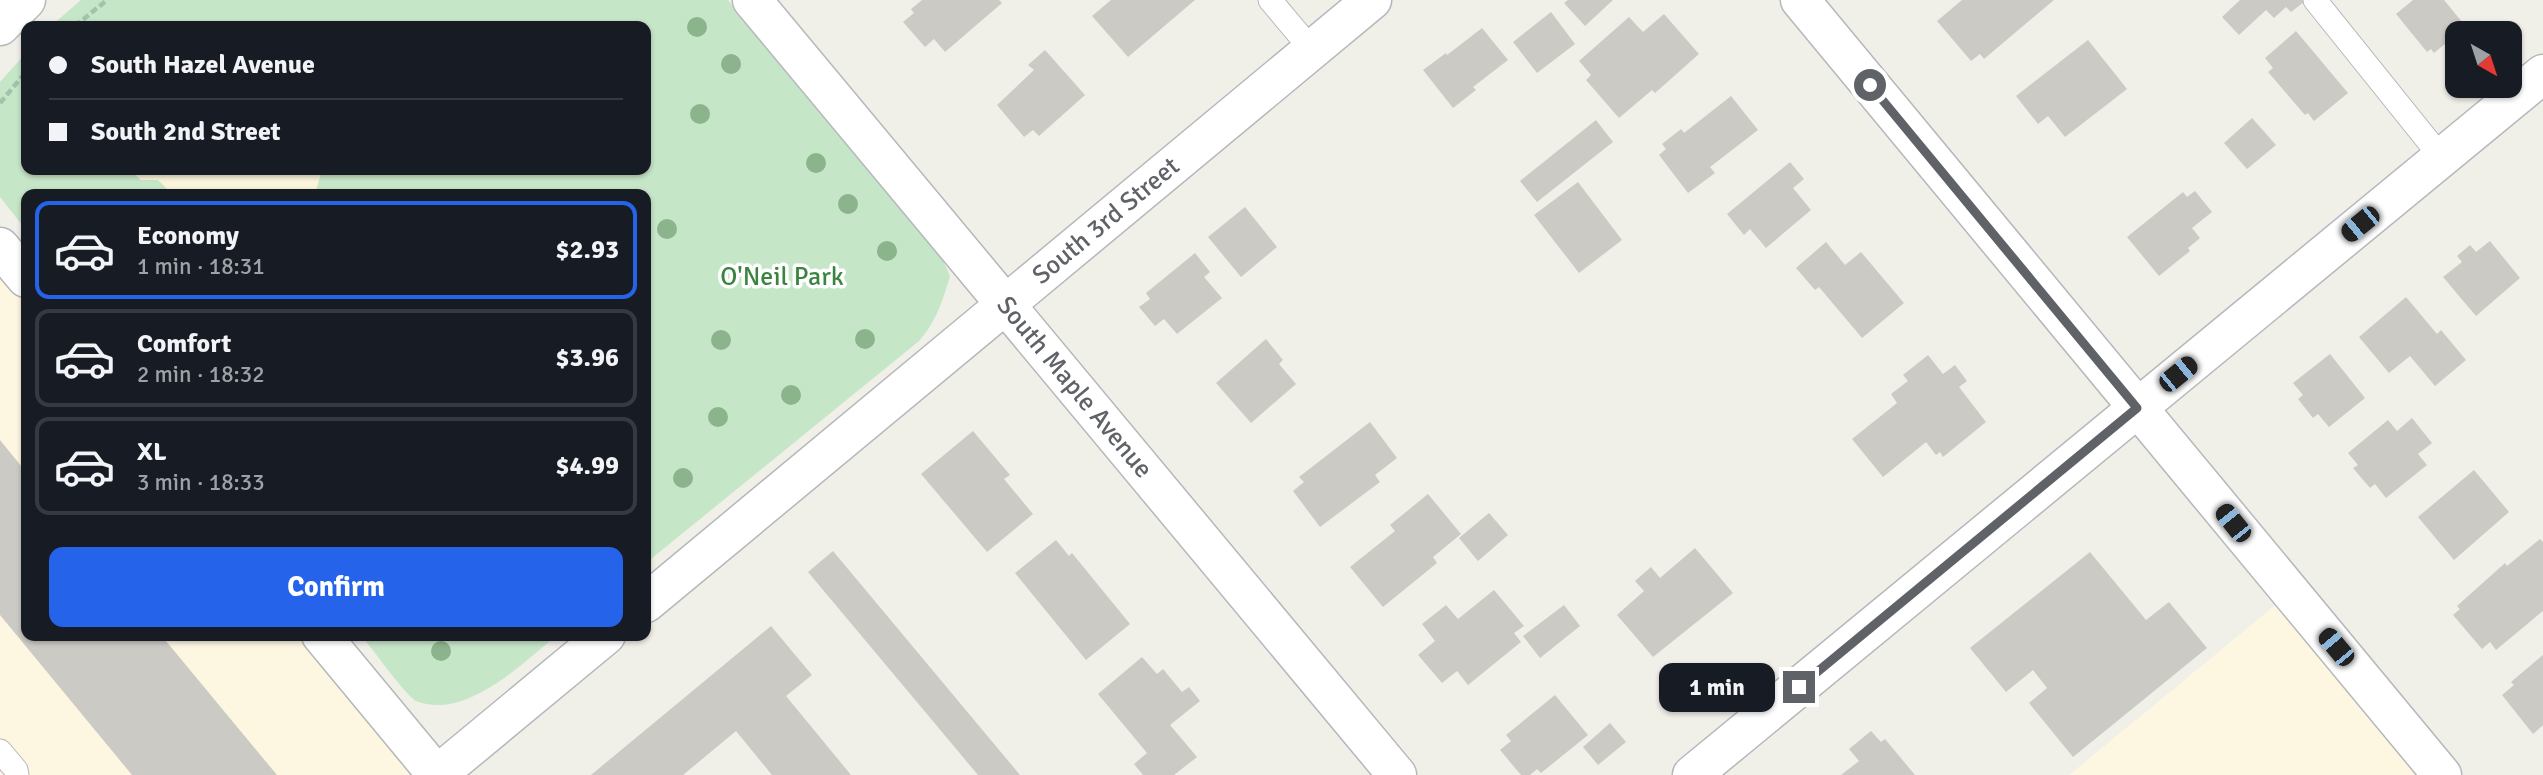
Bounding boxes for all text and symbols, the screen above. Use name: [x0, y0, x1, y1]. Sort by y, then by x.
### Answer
north arrow: [2445, 21, 2522, 98]
map controls: [2445, 21, 2522, 98]
text: South Hazel Avenue: [91, 49, 315, 81]
route start: [1854, 69, 1886, 101]
text: South 2nd Street: [91, 116, 281, 148]
street label: South 3rd Street: [1026, 150, 1186, 291]
car: [2338, 203, 2383, 245]
icon: car: [53, 219, 116, 282]
text: Economy: [137, 220, 239, 252]
text: $2.93: [555, 234, 619, 266]
text: 1 min · 18:31: [137, 252, 265, 281]
park label: O'Neil Park: [720, 261, 844, 293]
street label: South Maple Avenue: [990, 290, 1159, 485]
icon: car: [53, 327, 116, 390]
text: Comfort: [137, 328, 231, 360]
text: $3.96: [555, 342, 619, 374]
car: [2156, 353, 2201, 395]
text: 2 min · 18:32: [137, 360, 265, 389]
icon: car: [53, 435, 116, 498]
text: XL: [137, 436, 167, 468]
text: $4.99: [555, 450, 619, 482]
text: 3 min · 18:33: [137, 468, 265, 497]
car: [2212, 500, 2255, 546]
button: Confirm: [49, 547, 623, 627]
car: [2315, 624, 2358, 670]
callout: 1 min: [1659, 662, 1774, 712]
route end: [1783, 671, 1815, 703]
text: 1 min: [1689, 673, 1745, 702]

